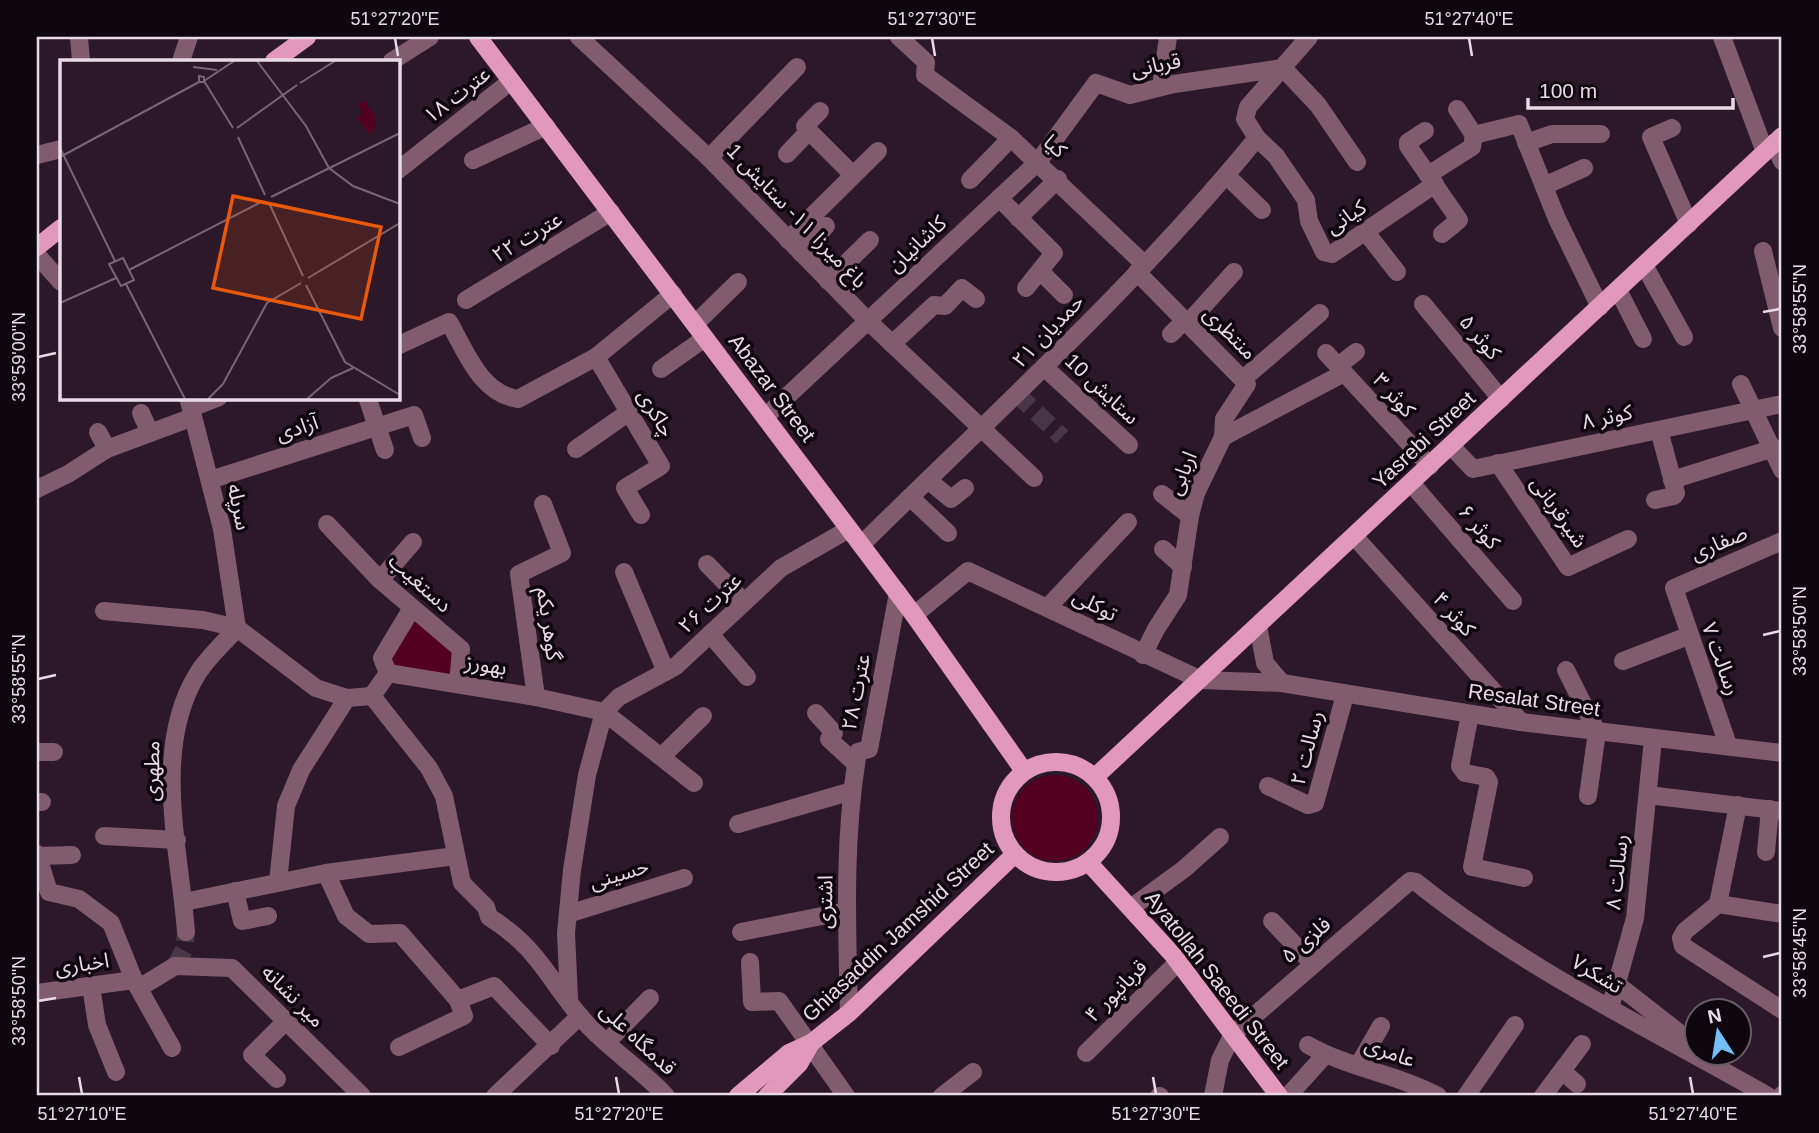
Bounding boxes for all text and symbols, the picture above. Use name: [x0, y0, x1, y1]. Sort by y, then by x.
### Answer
text: 51°27'20"E: [350, 9, 440, 29]
text: 51°27'30"E: [887, 9, 977, 29]
text: 51°27'40"E: [1424, 9, 1514, 29]
street label: قربانی: [1129, 48, 1183, 82]
inset map: [60, 60, 399, 399]
street label: عترت ۱۸: [419, 62, 495, 128]
scale bar: [1528, 66, 1733, 110]
text: 100 m: [1539, 79, 1597, 102]
street label: کیا: [1039, 130, 1072, 162]
street label: باغ میرزا ۱۱- ستایش 1: [720, 139, 872, 295]
street label: کیانی: [1321, 195, 1371, 239]
street label: عترت ۲۲: [488, 207, 566, 267]
street label: کاشانیان: [883, 211, 952, 277]
text: 33°58'55"N: [1790, 264, 1810, 354]
street label: حمدیان ۲۱: [1007, 289, 1089, 373]
street label: منتظری: [1198, 301, 1262, 365]
street label: کوثر ۵: [1454, 310, 1506, 365]
text: 33°59'00"N: [9, 312, 29, 402]
street label: Abazar Street: [725, 330, 820, 446]
street label: ستایش 10: [1060, 349, 1144, 429]
street label: کوثر ۳: [1368, 368, 1420, 422]
street label: چاکری: [632, 385, 680, 442]
street label: Yasrebi Street: [1368, 386, 1480, 493]
street label: کوثر ۸: [1580, 400, 1635, 434]
street label: آزادی: [273, 410, 322, 446]
street label: اربابی: [1162, 448, 1202, 498]
street label: شیرقربانی: [1526, 472, 1592, 552]
street label: سرپله: [221, 482, 256, 533]
street label: کوثر ۶: [1453, 500, 1505, 554]
street label: صفاری: [1687, 520, 1751, 566]
street label: دستغیب: [384, 549, 456, 617]
street label: عترت ۲۶: [673, 568, 747, 638]
street label: توکلی: [1069, 584, 1121, 626]
street label: گوهر یکم: [529, 586, 566, 663]
text: 33°58'50"N: [1790, 586, 1810, 676]
street label: کوثر ۴: [1428, 587, 1480, 641]
street label: رسالت ۷: [1697, 619, 1745, 699]
text: 33°58'55"N: [9, 634, 29, 724]
street label: بهورز: [463, 650, 508, 680]
street label: عترت ۲۸: [837, 652, 875, 732]
street label: Resalat Street: [1467, 679, 1602, 720]
street label: رسالت ۲: [1286, 708, 1328, 788]
street label: مطهری: [139, 740, 165, 802]
street label: رسالت ۸: [1601, 833, 1633, 911]
street label: Ghiasaddin Jamshid Street: [798, 837, 998, 1026]
street label: حسینی: [586, 854, 652, 894]
street label: اشتری: [813, 875, 837, 929]
street label: Ayatollah Saeedi Street: [1141, 886, 1294, 1073]
text: 33°58'45"N: [1790, 908, 1810, 998]
street label: فلزی ۵: [1276, 912, 1336, 968]
street label: اخباری: [53, 948, 111, 980]
street label: تشکر۷: [1567, 950, 1627, 998]
street label: قربانپور ۴: [1080, 955, 1153, 1028]
text: 33°58'50"N: [9, 956, 29, 1046]
street label: میر نشانه: [257, 960, 329, 1032]
north arrow: [1682, 996, 1752, 1066]
street label: قدمگاه علی: [595, 998, 681, 1080]
text: N: [1706, 1004, 1723, 1028]
street label: عامری: [1361, 1032, 1419, 1072]
text: 51°27'10"E: [37, 1104, 127, 1124]
text: 51°27'20"E: [574, 1104, 664, 1124]
text: 51°27'30"E: [1111, 1104, 1201, 1124]
text: 51°27'40"E: [1648, 1104, 1738, 1124]

